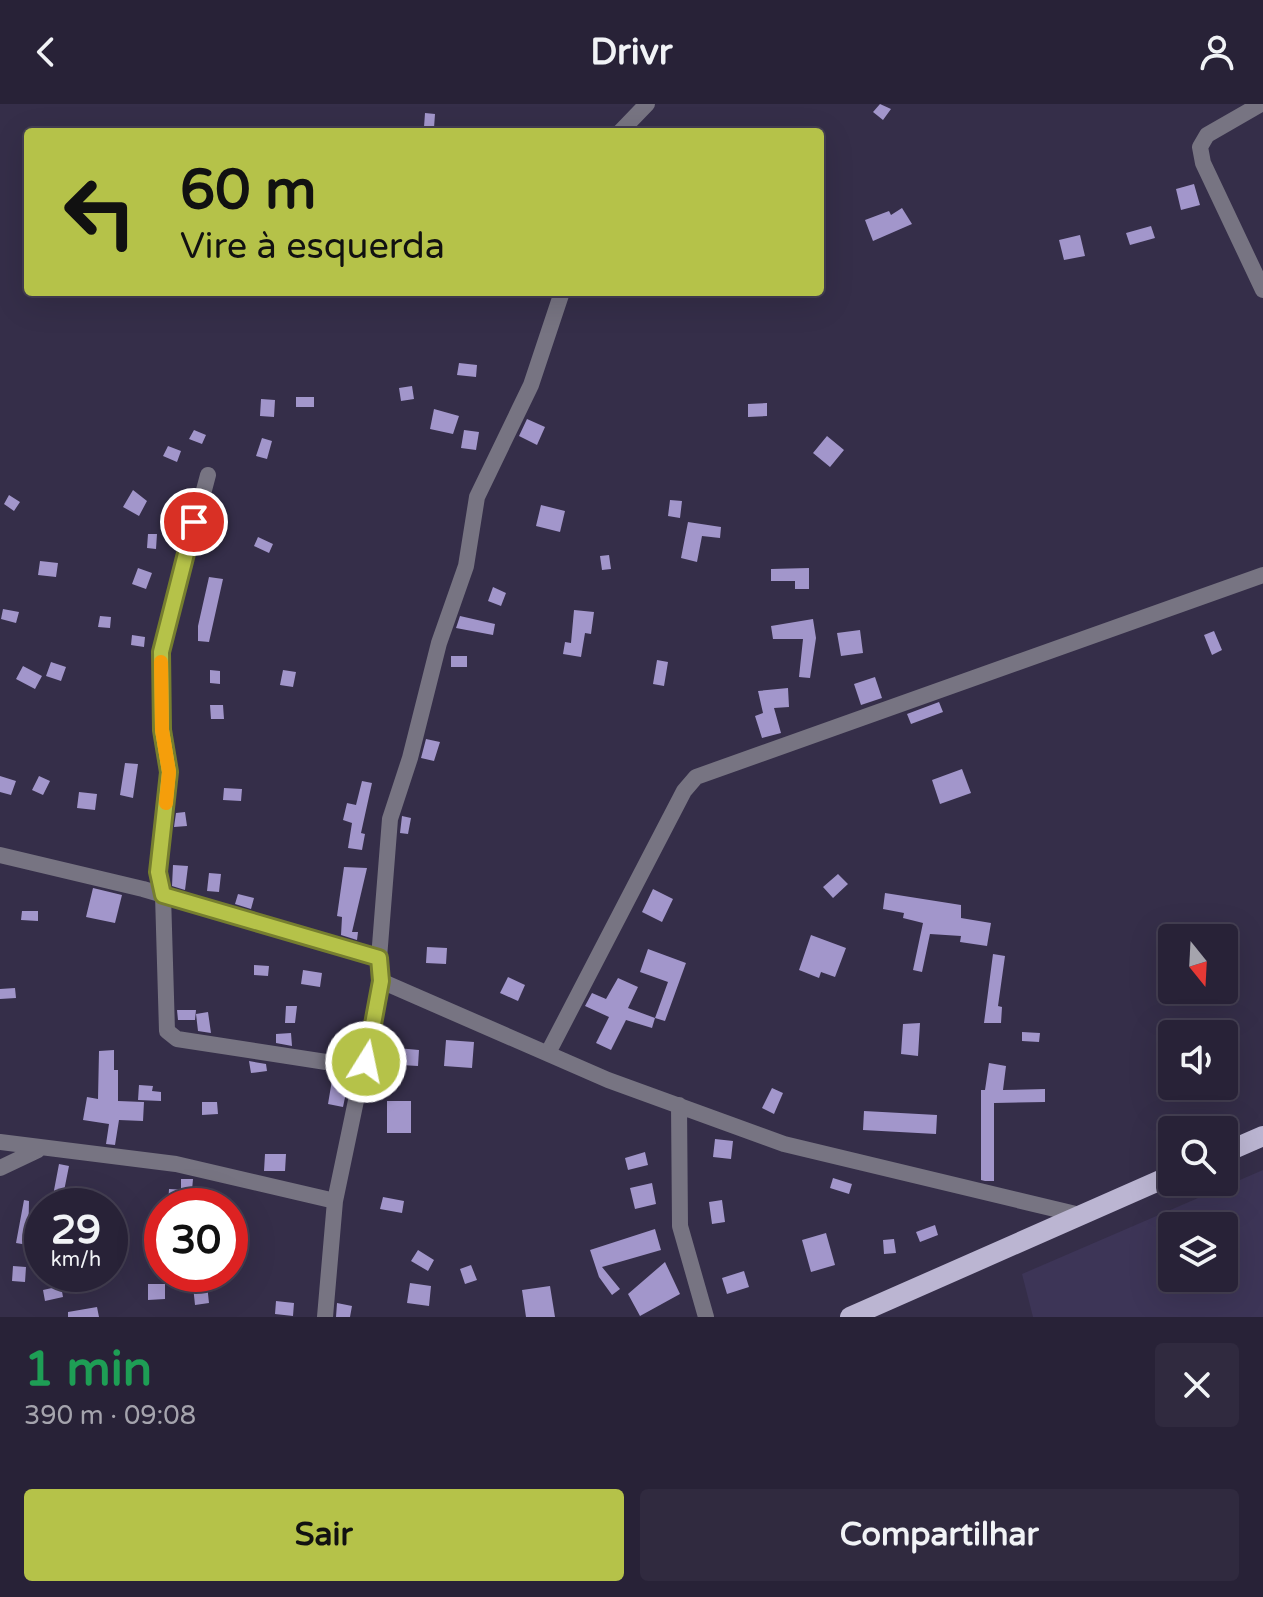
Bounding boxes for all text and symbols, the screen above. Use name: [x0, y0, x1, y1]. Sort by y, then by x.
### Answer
icon: back: [24, 30, 68, 74]
icon: person: [1195, 30, 1239, 74]
text: Drivr: [590, 31, 673, 74]
text: 60 m: [180, 157, 316, 224]
icon: left: [48, 160, 152, 264]
text: Vire à esquerda: [180, 225, 445, 268]
pin: [160, 488, 228, 556]
icon: arrive: [172, 500, 216, 544]
north arrow: [1158, 924, 1238, 1004]
map controls: [1158, 924, 1238, 1292]
position arrow: [324, 1020, 408, 1104]
button: sound: [1158, 1020, 1238, 1100]
button: search: [1158, 1116, 1238, 1196]
speed limit sign: 30: [144, 1188, 248, 1292]
text: 29: [51, 1206, 101, 1254]
button: layers: [1158, 1212, 1238, 1292]
text: km/h: [51, 1248, 101, 1272]
text: 1 min: [24, 1341, 152, 1399]
button: close: [1155, 1343, 1239, 1427]
text: 390 m · 09:08: [24, 1400, 196, 1431]
button: Sair: [24, 1489, 624, 1581]
button: Compartilhar: [640, 1489, 1239, 1581]

